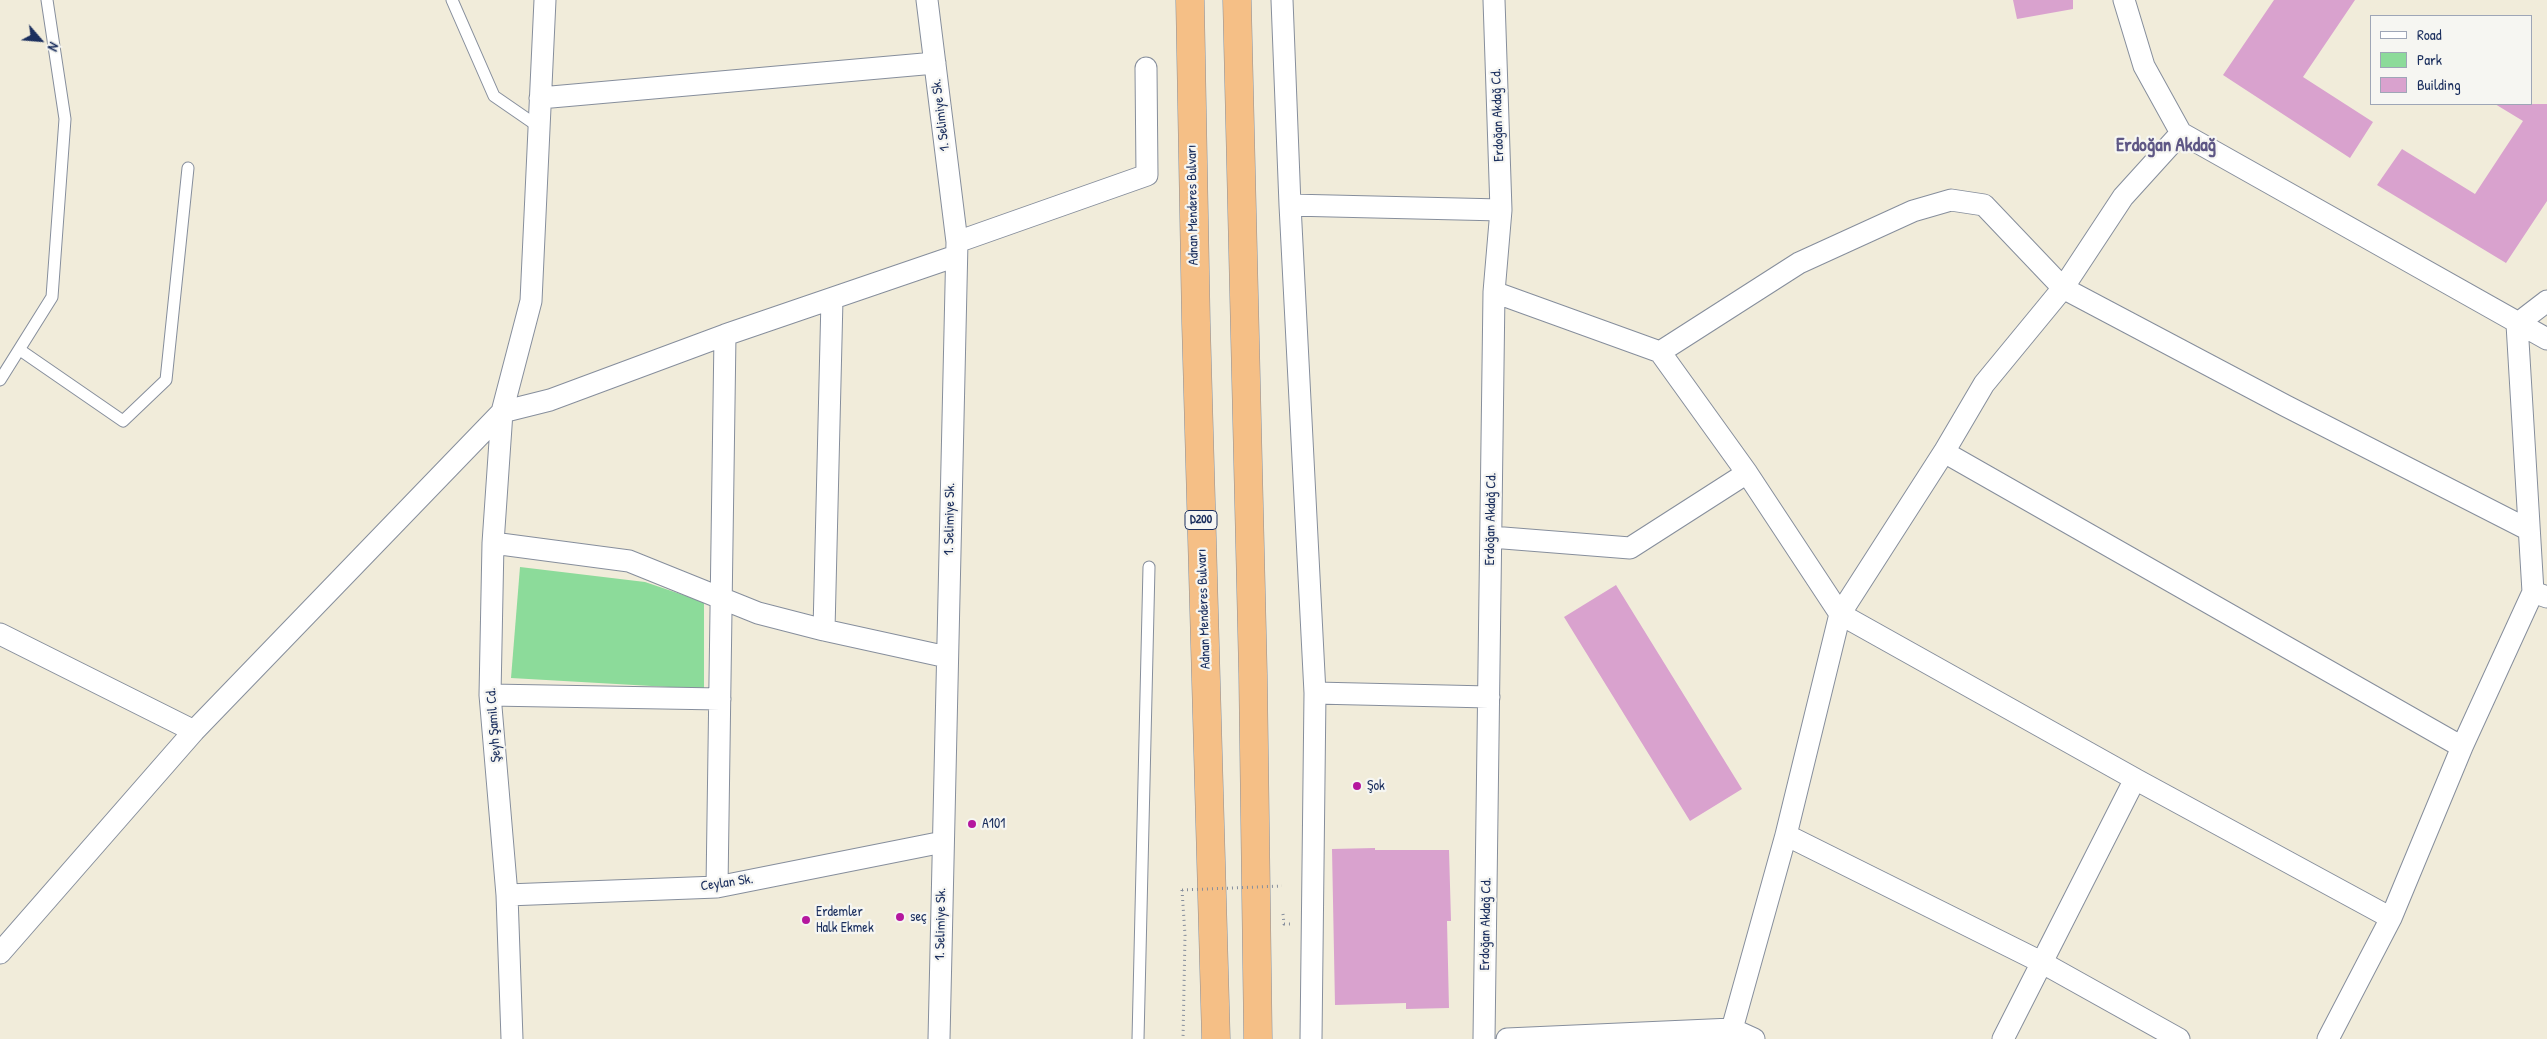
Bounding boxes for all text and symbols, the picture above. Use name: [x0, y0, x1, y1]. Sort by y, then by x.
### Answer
north arrow: [15, 15, 65, 65]
legend: [2370, 15, 2532, 105]
text: Road: [2417, 24, 2442, 45]
text: N: [44, 39, 64, 55]
text: Park: [2417, 49, 2442, 70]
street label: Erdoğan Akdağ Cd.: [1488, 68, 1508, 162]
text: Building: [2417, 74, 2461, 95]
street label: 1. Selimiye Sk.: [928, 78, 954, 152]
district label: Erdoğan Akdağ: [2116, 135, 2216, 157]
street label: Adnan Menderes Bulvarı: [1184, 145, 1202, 265]
street label: Erdoğan Akdağ Cd.: [1482, 472, 1500, 566]
street label: 1. Selimiye Sk.: [941, 482, 959, 556]
road number: D200: [1185, 510, 1217, 530]
street label: Adnan Menderes Bulvarı: [1194, 548, 1214, 670]
street label: Şeyh Şamil Cd.: [483, 687, 505, 763]
place label: Şok: [1367, 778, 1385, 794]
marker: Şok: [1351, 780, 1363, 792]
place label: A101: [982, 816, 1005, 832]
marker: A101: [966, 818, 978, 830]
street label: Ceylan Sk.: [700, 871, 754, 895]
street label: Erdoğan Akdağ Cd.: [1477, 877, 1495, 971]
street label: 1. Selimiye Sk.: [932, 887, 950, 961]
place label: Erdemler Halk Ekmek: [816, 904, 874, 936]
place label: seç: [910, 909, 926, 925]
marker: seç: [894, 911, 906, 923]
marker: Erdemler Halk Ekmek: [800, 914, 812, 926]

